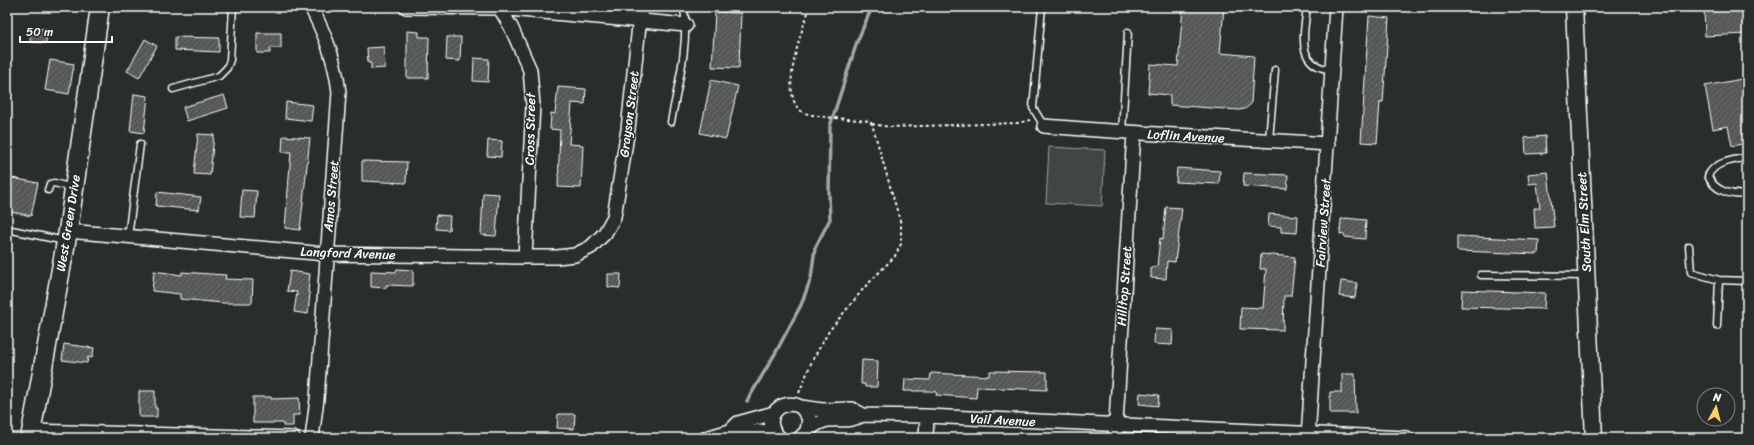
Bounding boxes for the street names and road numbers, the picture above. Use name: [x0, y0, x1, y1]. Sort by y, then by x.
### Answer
street label: Grayson Street: [612, 69, 646, 158]
street label: Cross Street: [518, 92, 542, 165]
street label: Loflin Avenue: [1147, 122, 1226, 150]
street label: Amos Street: [316, 159, 346, 234]
street label: South Elm Street: [1570, 171, 1598, 273]
street label: West Green Drive: [49, 173, 87, 273]
street label: Fairview Street: [1308, 177, 1338, 268]
street label: Langford Avenue: [300, 240, 396, 266]
street label: Hilltop Street: [1110, 245, 1138, 327]
street label: Vail Avenue: [970, 407, 1037, 433]

